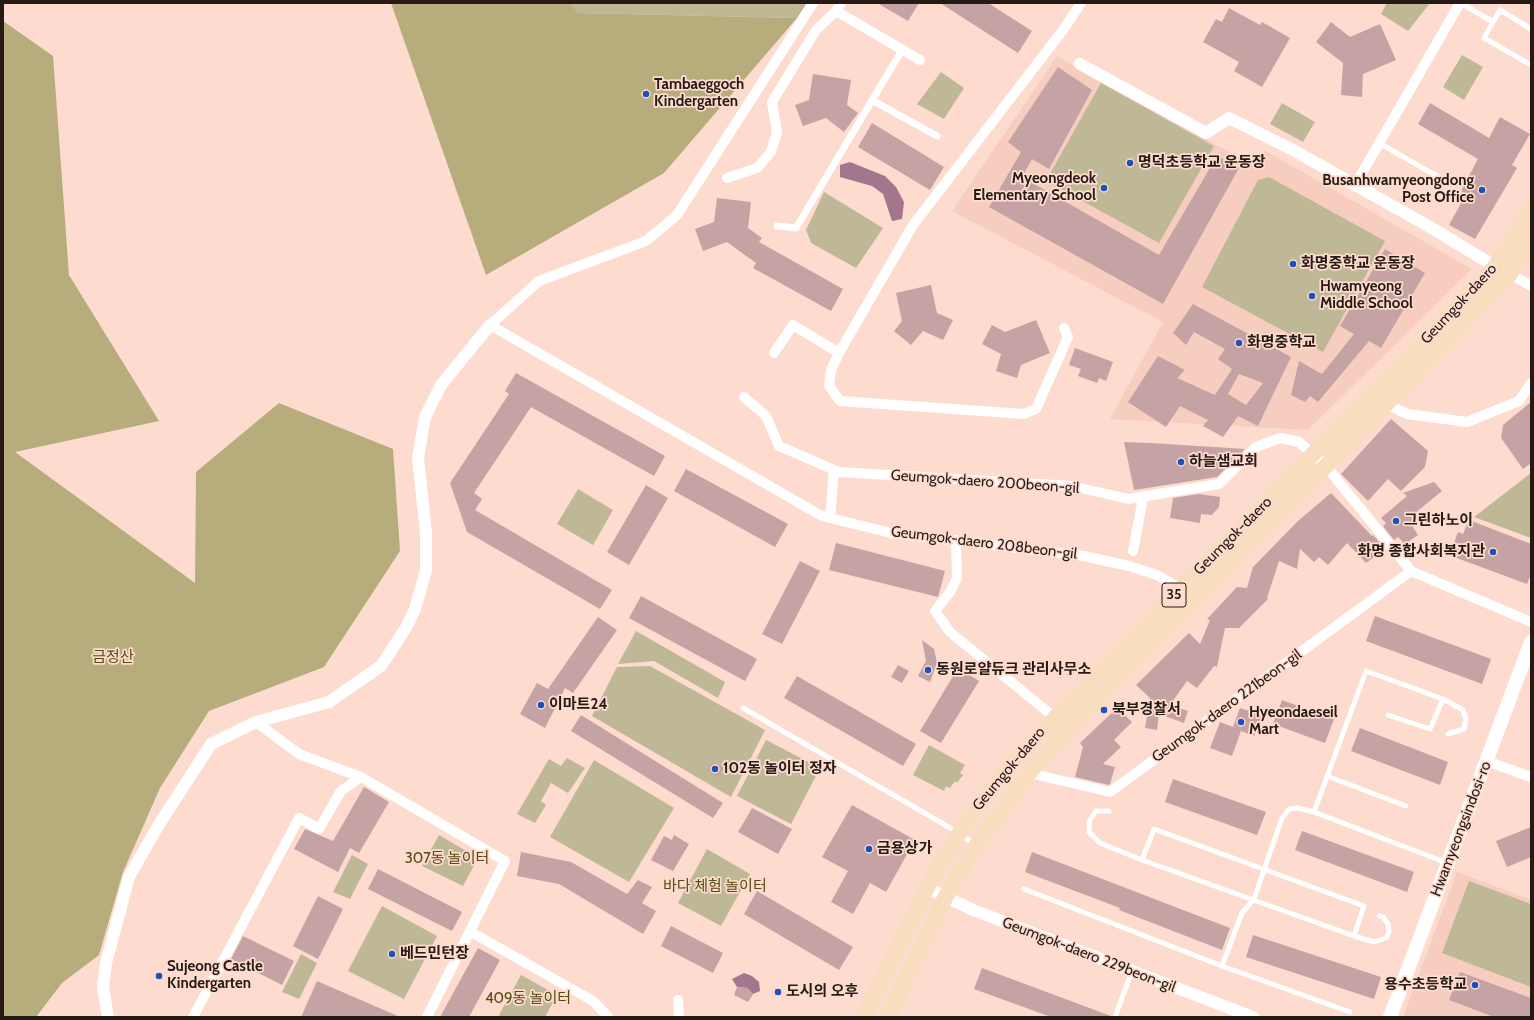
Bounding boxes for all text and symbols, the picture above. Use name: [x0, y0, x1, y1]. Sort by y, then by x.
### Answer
place label: Tambaeggoch Kindergarten: [654, 76, 744, 111]
marker: Tambaeggoch Kindergarten: [641, 89, 651, 99]
place label: 명덕초등학교 운동장: [1138, 154, 1266, 172]
marker: 명덕초등학교 운동장: [1125, 158, 1135, 168]
place label: Myeongdeok Elementary School: [973, 170, 1096, 205]
place label: Busanhwamyeongdong Post Office: [1322, 172, 1474, 207]
marker: Myeongdeok Elementary School: [1099, 183, 1109, 193]
marker: Busanhwamyeongdong Post Office: [1477, 185, 1487, 195]
place label: 화명중학교 운동장: [1301, 255, 1415, 273]
marker: 화명중학교 운동장: [1288, 259, 1298, 269]
street label: Geumgok-daero: [1417, 260, 1501, 348]
place label: Hwamyeong Middle School: [1320, 278, 1413, 313]
marker: Hwamyeong Middle School: [1307, 291, 1317, 301]
place label: 화명중학교: [1247, 334, 1316, 352]
marker: 화명중학교: [1234, 338, 1244, 348]
place label: 하늘샘교회: [1189, 453, 1258, 471]
marker: 하늘샘교회: [1176, 457, 1186, 467]
street label: Geumgok-daero 200beon-gil: [890, 466, 1080, 498]
street label: Geumgok-daero: [1190, 493, 1276, 579]
place label: 그린하노이: [1404, 512, 1473, 530]
marker: 그린하노이: [1391, 516, 1401, 526]
street label: Geumgok-daero 208beon-gil: [890, 523, 1078, 563]
place label: 화명 종합사회복지관: [1357, 543, 1485, 561]
marker: 화명 종합사회복지관: [1488, 547, 1498, 557]
road number: 35: [1162, 583, 1186, 607]
street label: Geumgok-daero 221beon-gil: [1149, 646, 1305, 766]
park label: 금정산: [92, 649, 134, 667]
place label: 동원로얄듀크 관리사무소: [936, 661, 1091, 679]
marker: 동원로얄듀크 관리사무소: [923, 665, 933, 675]
place label: 이마트24: [549, 696, 608, 714]
marker: 이마트24: [536, 700, 546, 710]
place label: 북부경찰서: [1112, 701, 1181, 719]
place label: Hyeondaeseil Mart: [1249, 704, 1338, 739]
marker: 북부경찰서: [1099, 705, 1109, 715]
marker: Hyeondaeseil Mart: [1236, 717, 1246, 727]
street label: Geumgok-daero: [969, 724, 1049, 814]
street label: Hwamyeongsindosi-ro: [1427, 759, 1495, 899]
place label: 102동 놀이터 정자: [723, 760, 837, 778]
marker: 102동 놀이터 정자: [710, 764, 720, 774]
place label: 금용상가: [877, 840, 932, 858]
marker: 금용상가: [864, 844, 874, 854]
park label: 307동 놀이터: [405, 850, 489, 868]
park label: 바다 체험 놀이터: [663, 878, 767, 896]
street label: Geumgok-daero 229beon-gil: [1000, 914, 1178, 996]
place label: 베드민턴장: [400, 945, 469, 963]
marker: 베드민턴장: [387, 949, 397, 959]
place label: Sujeong Castle Kindergarten: [167, 958, 263, 993]
marker: Sujeong Castle Kindergarten: [154, 971, 164, 981]
place label: 용수초등학교: [1384, 976, 1467, 994]
marker: 용수초등학교: [1470, 980, 1480, 990]
place label: 도시의 오후: [786, 983, 858, 1001]
marker: 도시의 오후: [773, 987, 783, 997]
park label: 409동 놀이터: [485, 990, 571, 1008]

